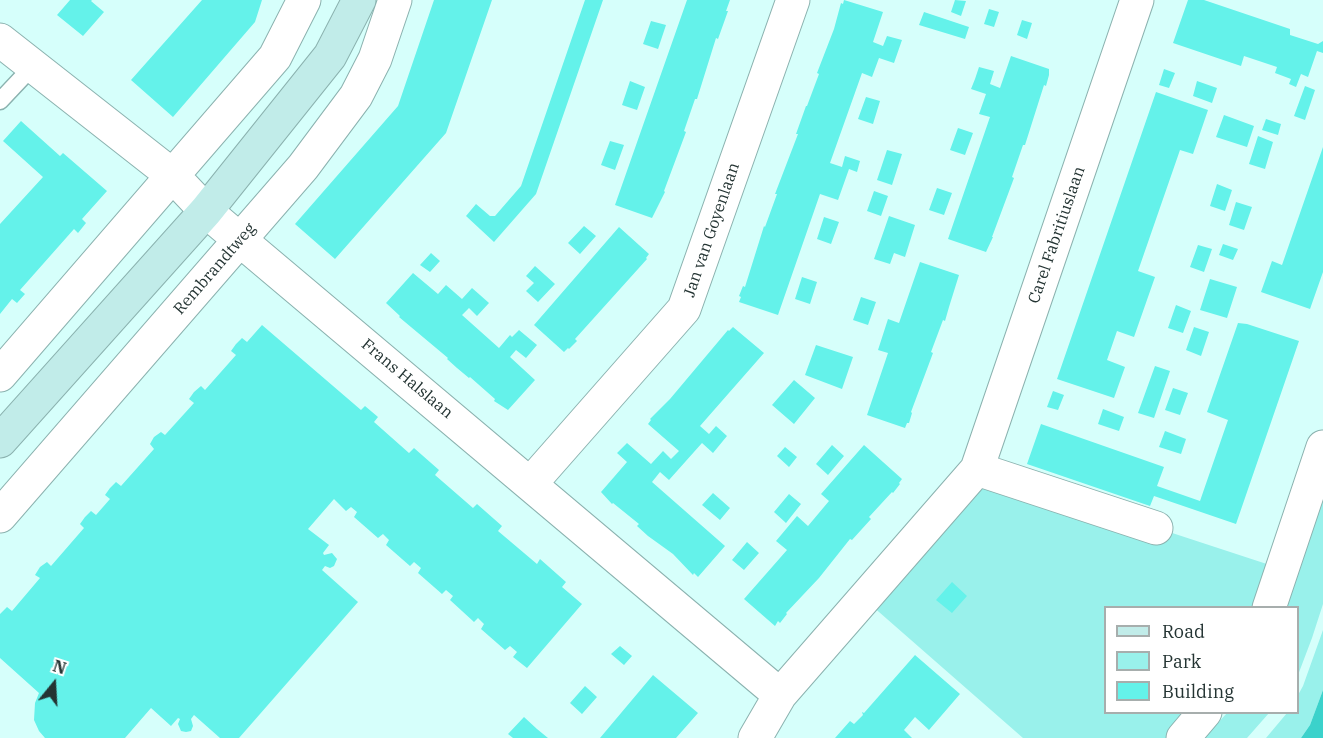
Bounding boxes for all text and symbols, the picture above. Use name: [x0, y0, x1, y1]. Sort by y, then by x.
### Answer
street label: Jan van Goyenlaan: [680, 160, 744, 300]
street label: Carel Fabritiuslaan: [1025, 164, 1089, 306]
street label: Rembrandtweg: [170, 219, 260, 319]
street label: Frans Halslaan: [357, 335, 457, 423]
legend: [1104, 606, 1299, 714]
text: Road: [1162, 620, 1205, 643]
text: Park: [1162, 650, 1201, 673]
north arrow: [24, 654, 84, 714]
text: N: [50, 655, 69, 678]
text: Building: [1162, 680, 1234, 703]

